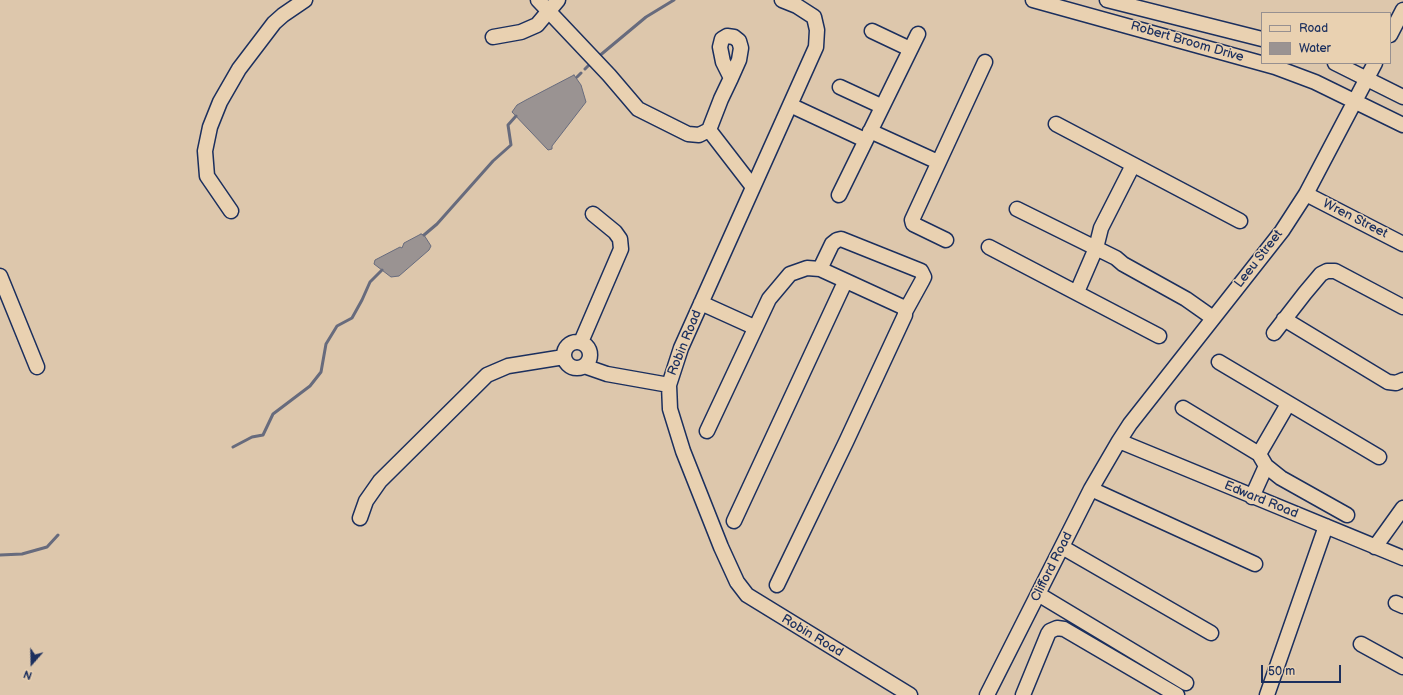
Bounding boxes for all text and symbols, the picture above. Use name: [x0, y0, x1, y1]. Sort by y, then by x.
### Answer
legend: [1261, 12, 1391, 64]
street label: Robert Broom Drive: [1129, 18, 1245, 66]
text: Road: [1299, 21, 1328, 36]
text: Water: [1299, 41, 1331, 56]
street label: Wren Street: [1320, 196, 1390, 242]
street label: Leeu Street: [1232, 227, 1286, 291]
street label: Robin Road: [665, 308, 705, 378]
street label: Edward Road: [1222, 478, 1300, 522]
street label: Clifford Road: [1028, 530, 1076, 604]
street label: Robin Road: [778, 611, 846, 661]
north arrow: [12, 643, 52, 683]
scale bar: [1263, 657, 1343, 683]
text: 50 m: [1268, 664, 1295, 679]
text: N: [22, 667, 34, 682]

